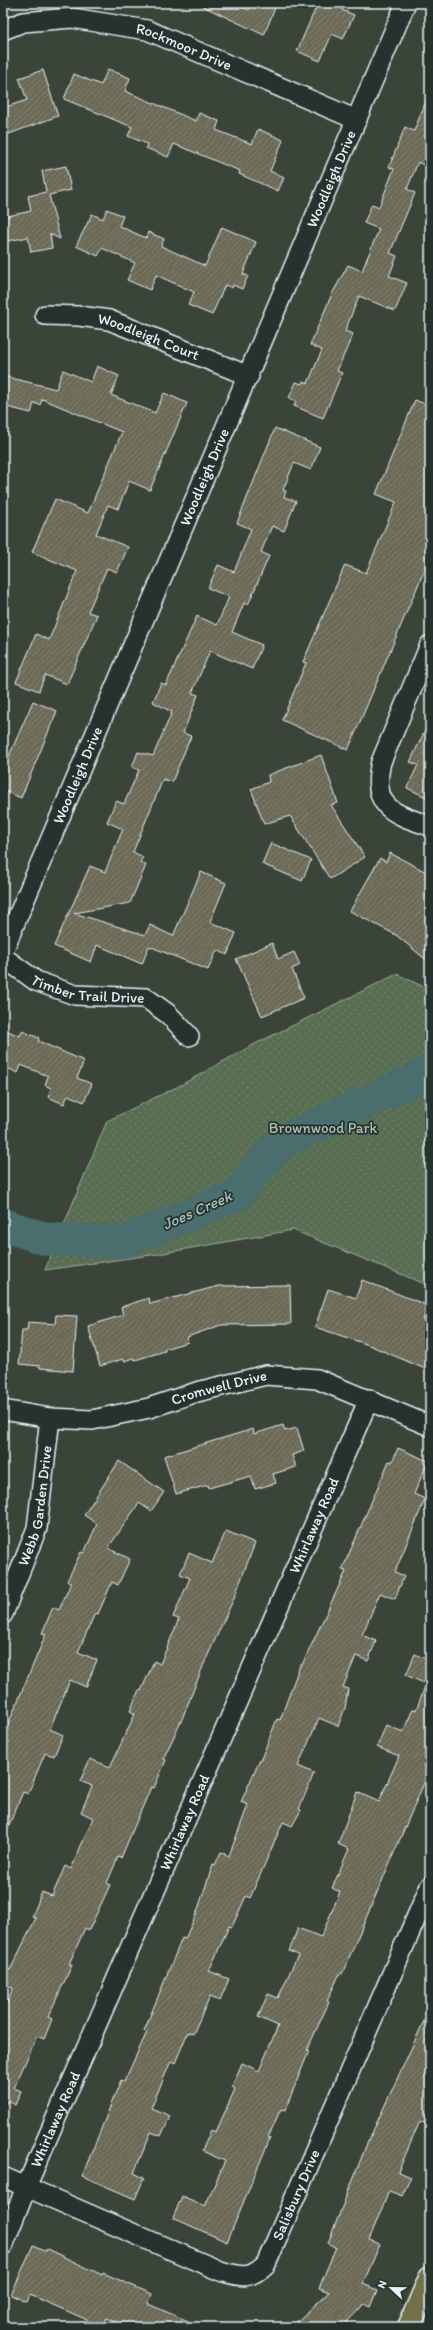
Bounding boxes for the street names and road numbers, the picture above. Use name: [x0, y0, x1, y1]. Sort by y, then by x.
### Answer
street label: Rockmoor Drive: [135, 19, 235, 74]
street label: Woodleigh Drive: [303, 127, 360, 230]
street label: Woodleigh Court: [97, 310, 202, 364]
street label: Woodleigh Drive: [176, 426, 233, 528]
street label: Woodleigh Drive: [49, 724, 106, 827]
street label: Timber Trail Drive: [27, 971, 145, 1007]
street label: Cromwell Drive: [169, 1366, 269, 1409]
street label: Webb Garden Drive: [14, 1445, 56, 1568]
street label: Whirlaway Road: [285, 1475, 343, 1576]
street label: Whirlaway Road: [156, 1772, 213, 1873]
street label: Whirlaway Road: [27, 2069, 84, 2170]
street label: Salisbury Drive: [268, 2147, 324, 2243]

